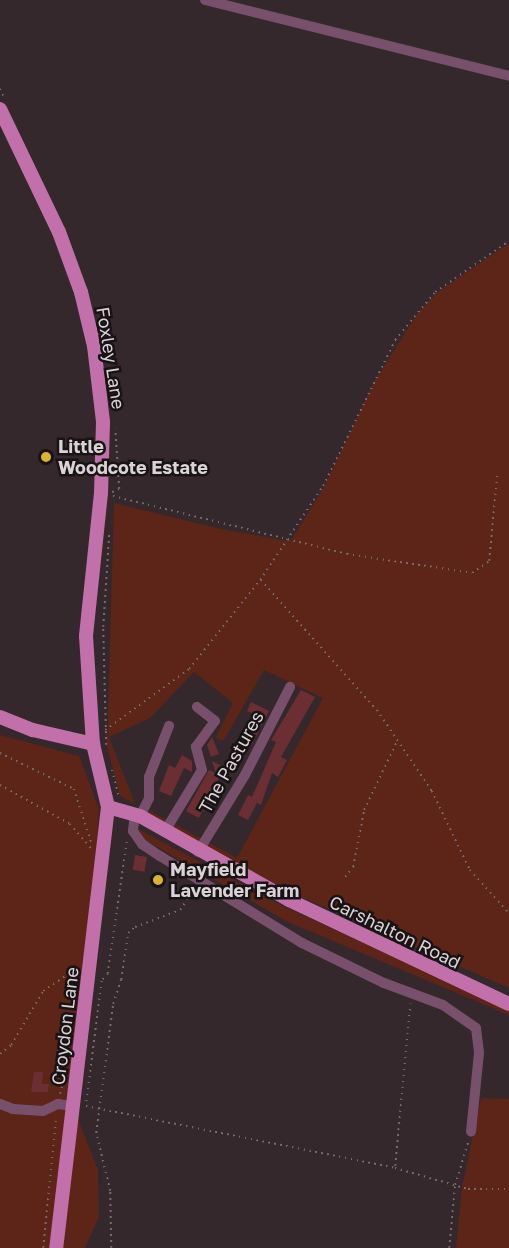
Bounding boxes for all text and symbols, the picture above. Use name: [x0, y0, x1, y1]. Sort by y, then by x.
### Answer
street label: Foxley Lane: [92, 305, 130, 411]
place label: Little Woodcote Estate: [58, 436, 208, 478]
marker: Little Woodcote Estate: [39, 450, 53, 464]
street label: The Pastures: [194, 707, 268, 817]
place label: Mayfield Lavender Farm: [170, 859, 299, 902]
marker: Mayfield Lavender Farm: [151, 873, 165, 887]
street label: Carshalton Road: [326, 891, 464, 973]
street label: Croydon Lane: [47, 966, 83, 1086]

